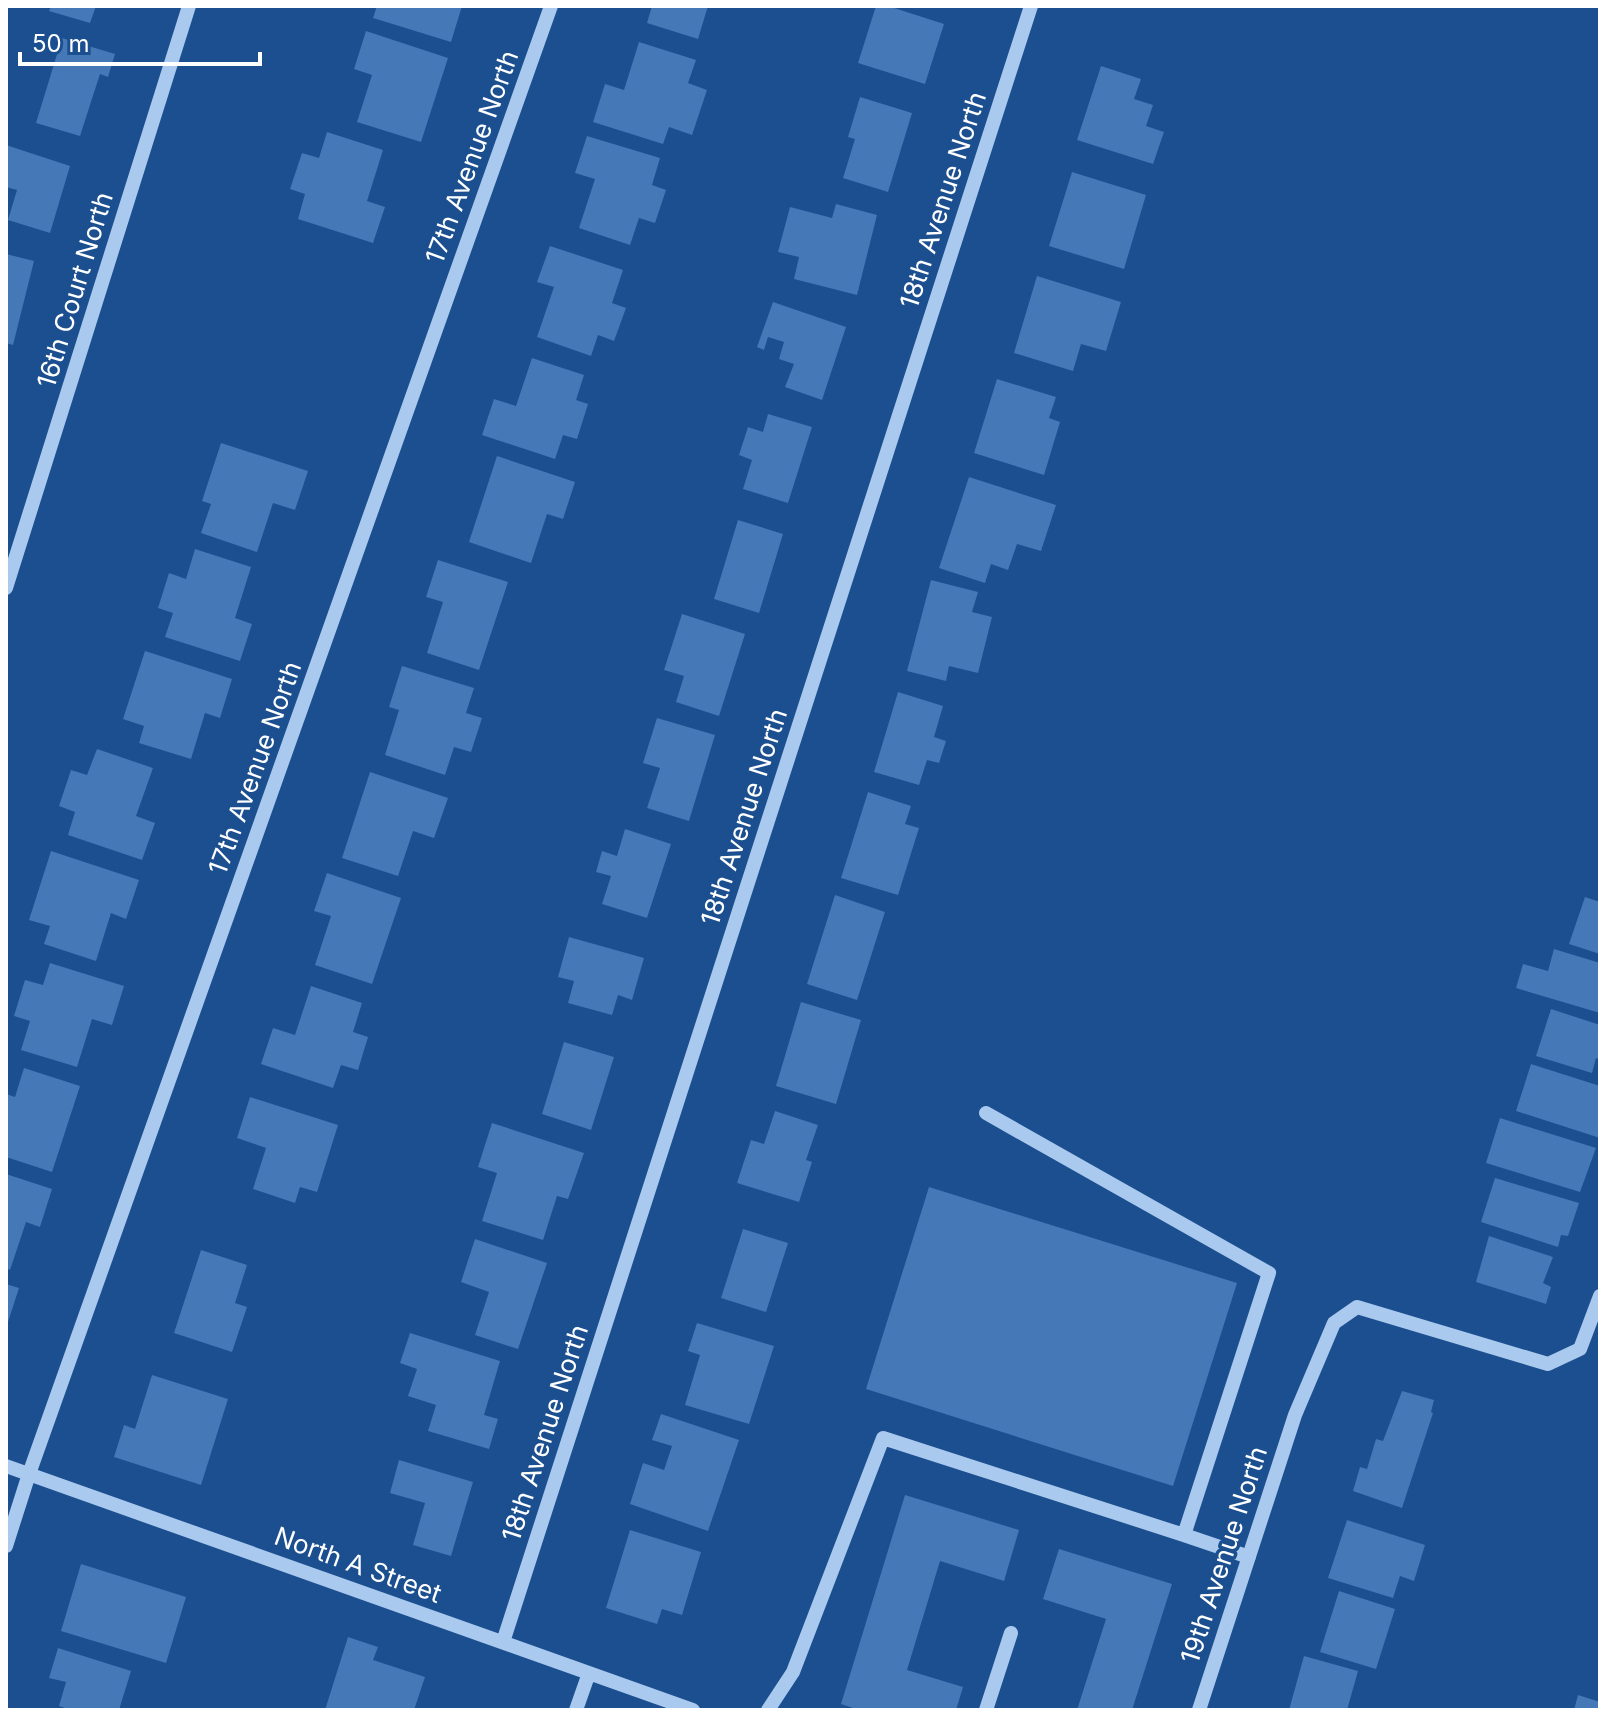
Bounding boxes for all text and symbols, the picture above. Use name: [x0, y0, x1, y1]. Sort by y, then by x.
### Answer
scale bar: [20, 16, 260, 66]
text: 50 m: [32, 29, 90, 58]
street label: 17th Avenue North: [419, 46, 524, 268]
street label: 18th Avenue North: [893, 88, 992, 312]
street label: 16th Court North: [30, 188, 119, 392]
street label: 17th Avenue North: [202, 657, 307, 879]
street label: 18th Avenue North: [694, 705, 793, 929]
street label: 18th Avenue North: [495, 1321, 594, 1545]
street label: 19th Avenue North: [1174, 1443, 1273, 1667]
street label: North A Street: [271, 1520, 446, 1609]

